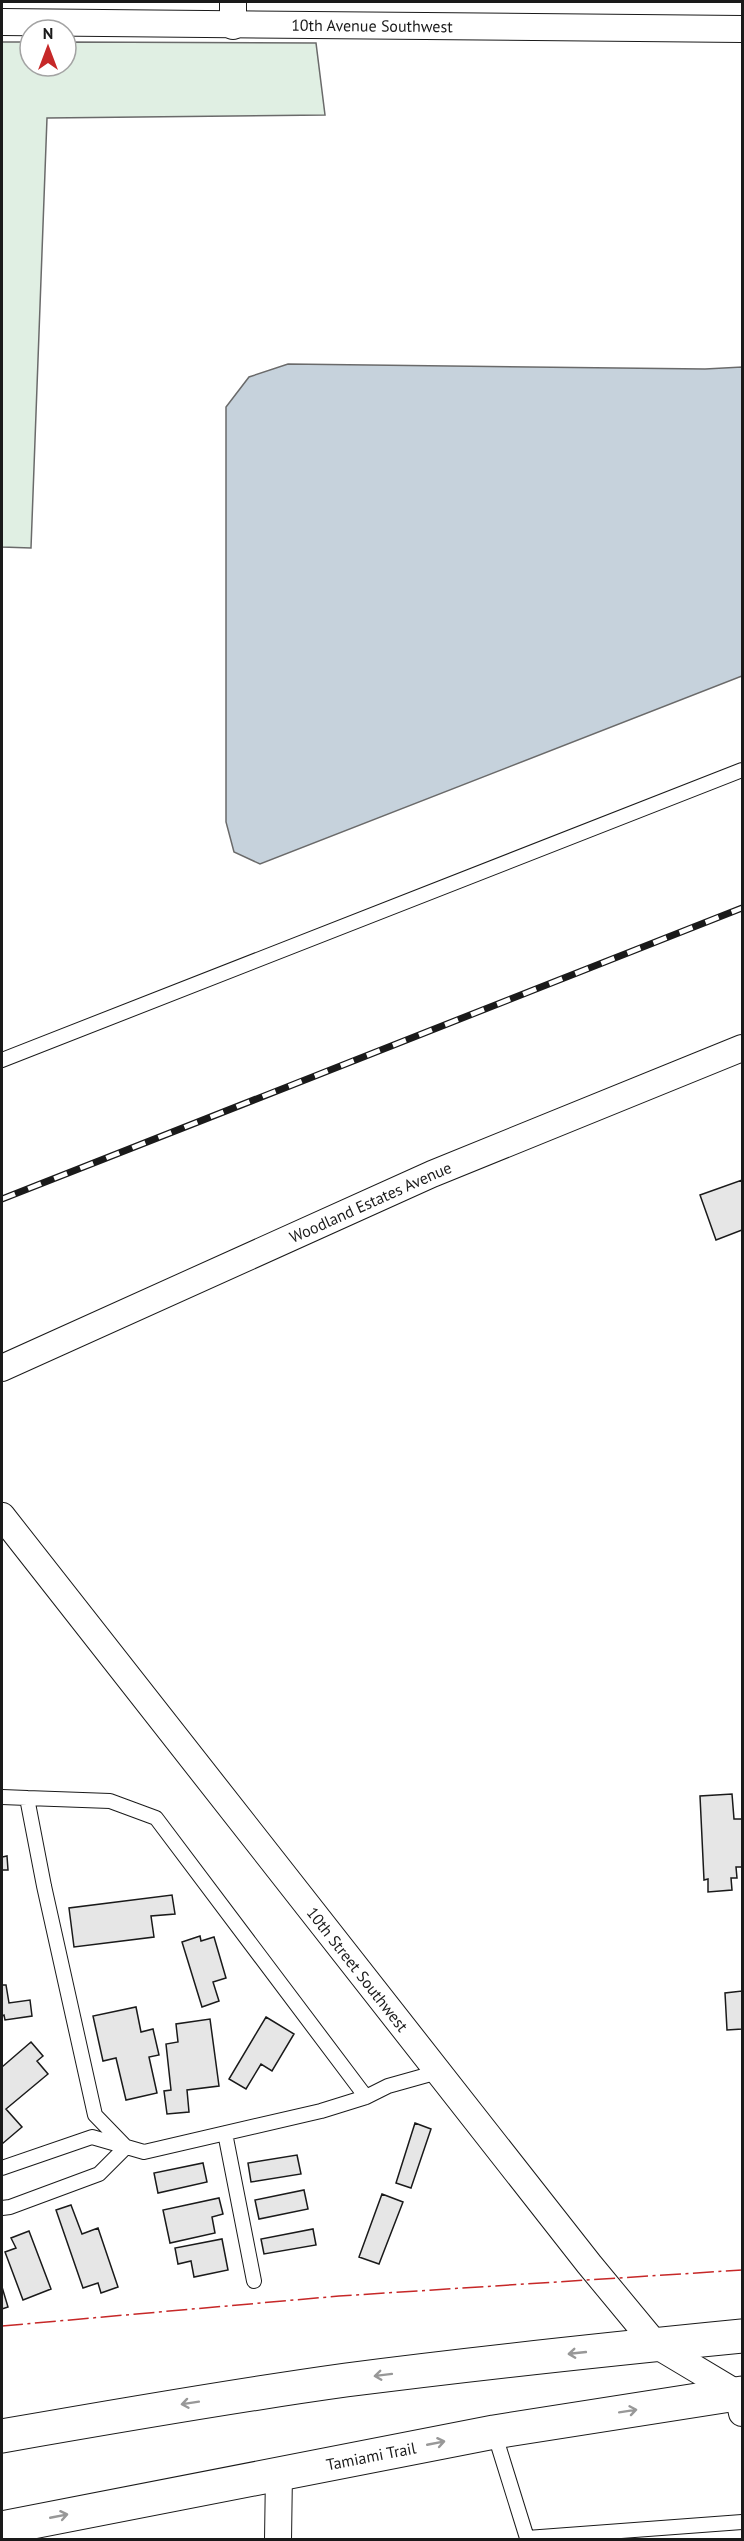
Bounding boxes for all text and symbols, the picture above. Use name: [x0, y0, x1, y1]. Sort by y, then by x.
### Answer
street label: 10th Avenue Southwest: [291, 15, 453, 36]
north arrow: [18, 18, 78, 78]
text: N: [43, 23, 53, 43]
street label: Woodland Estates Avenue: [286, 1157, 454, 1247]
street label: 10th Street Southwest: [303, 1903, 413, 2036]
one-way arrow: [568, 2348, 588, 2359]
one-way arrow: [374, 2370, 394, 2381]
one-way arrow: [181, 2398, 201, 2409]
one-way arrow: [618, 2405, 637, 2416]
street label: Tamiami Trail: [324, 2437, 418, 2475]
one-way arrow: [425, 2437, 445, 2448]
one-way arrow: [49, 2510, 68, 2521]

